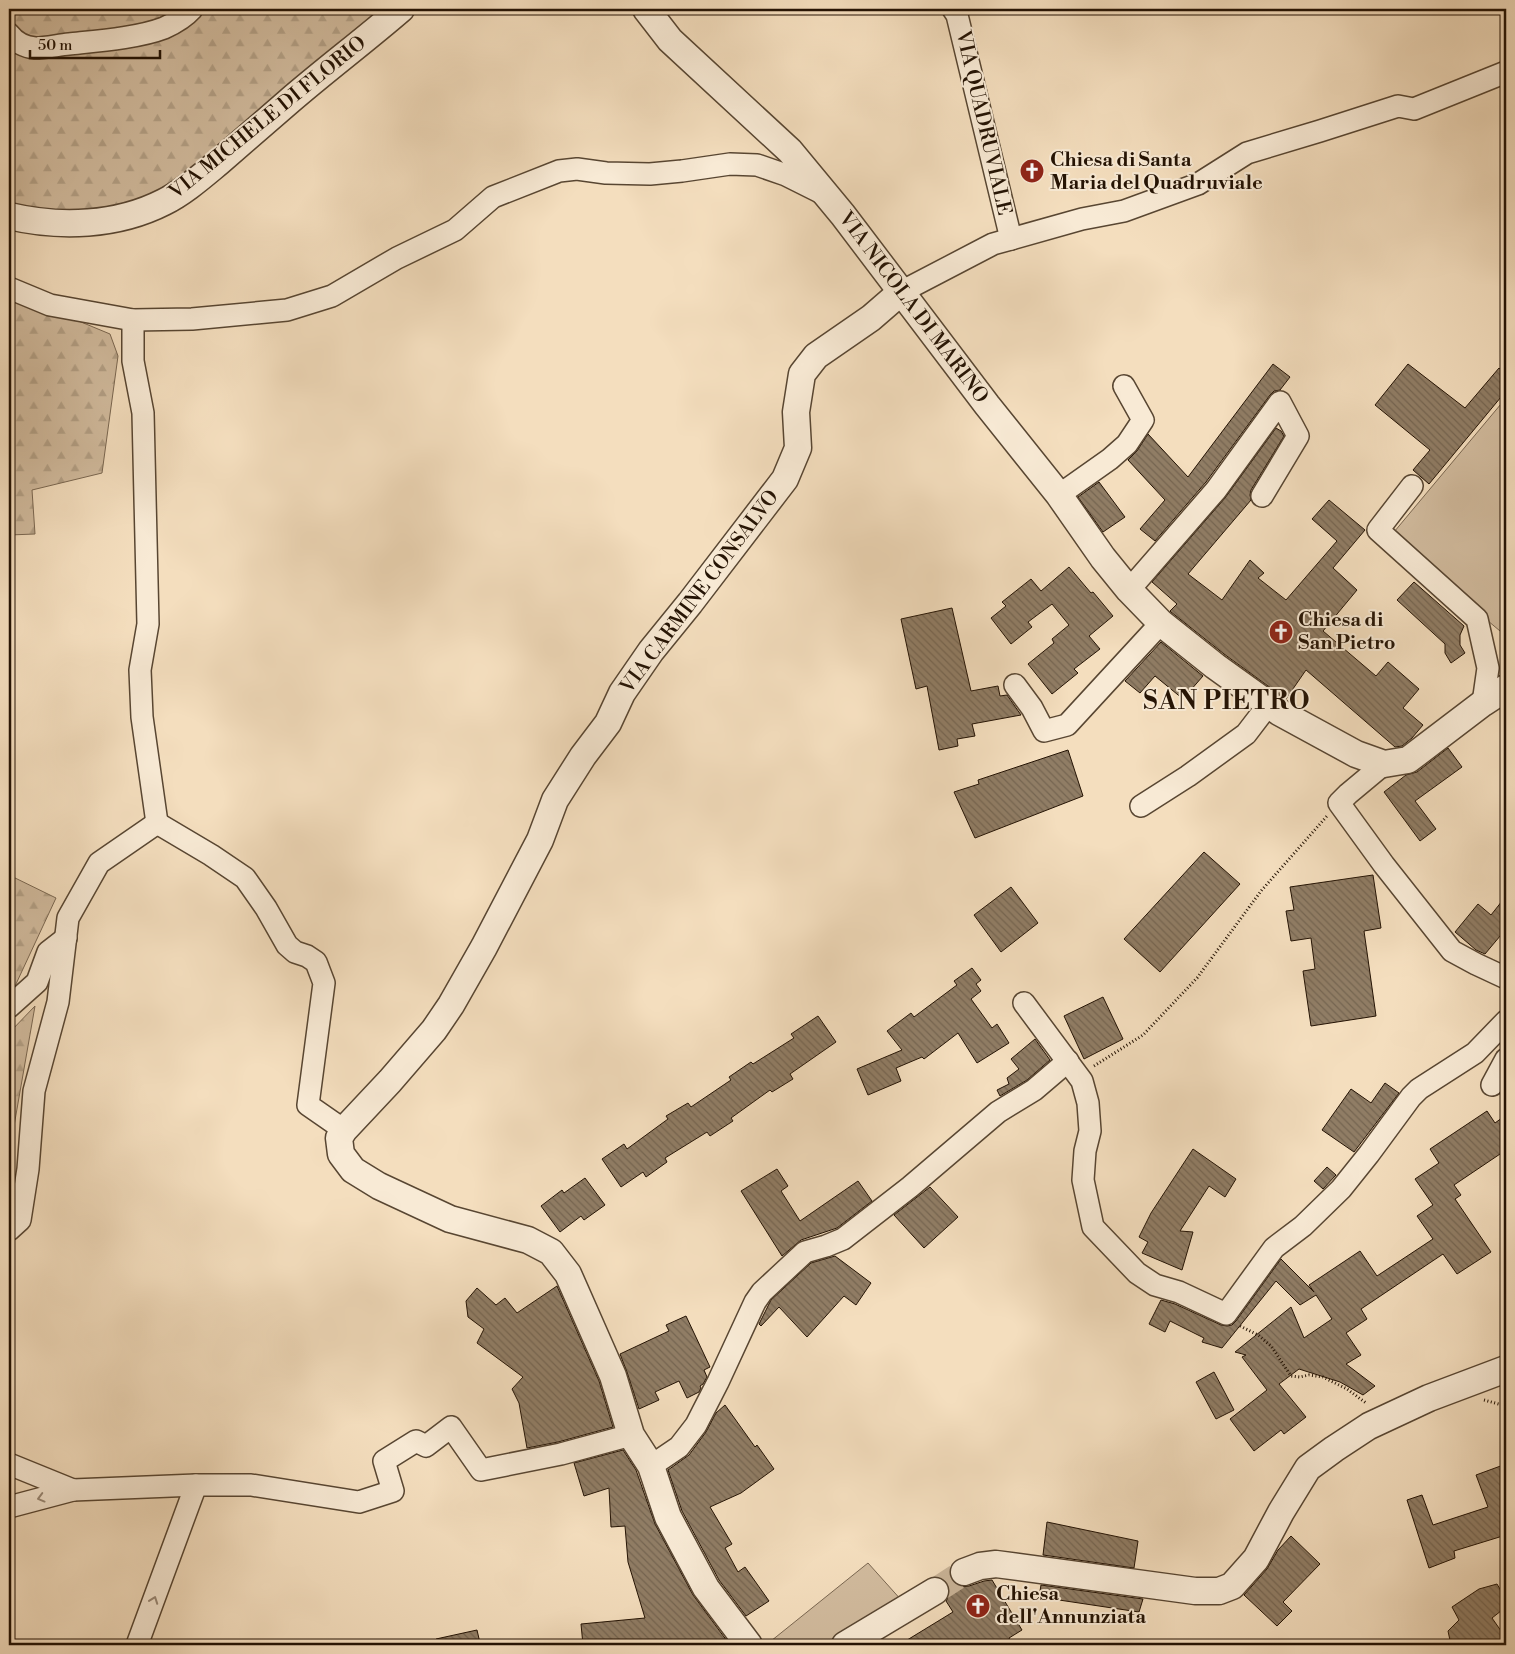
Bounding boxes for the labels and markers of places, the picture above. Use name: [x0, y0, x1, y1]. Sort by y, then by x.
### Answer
place label: Chiesa di Santa Maria del Quadruviale: [1050, 148, 1263, 196]
church icon: Chiesa di Santa Maria del Quadruviale: [1019, 158, 1045, 184]
place label: Chiesa di San Pietro: [1298, 608, 1396, 656]
church icon: Chiesa di San Pietro: [1268, 619, 1294, 645]
place label: Chiesa dell'Annunziata: [996, 1582, 1146, 1630]
church icon: Chiesa dell'Annunziata: [965, 1593, 991, 1619]

